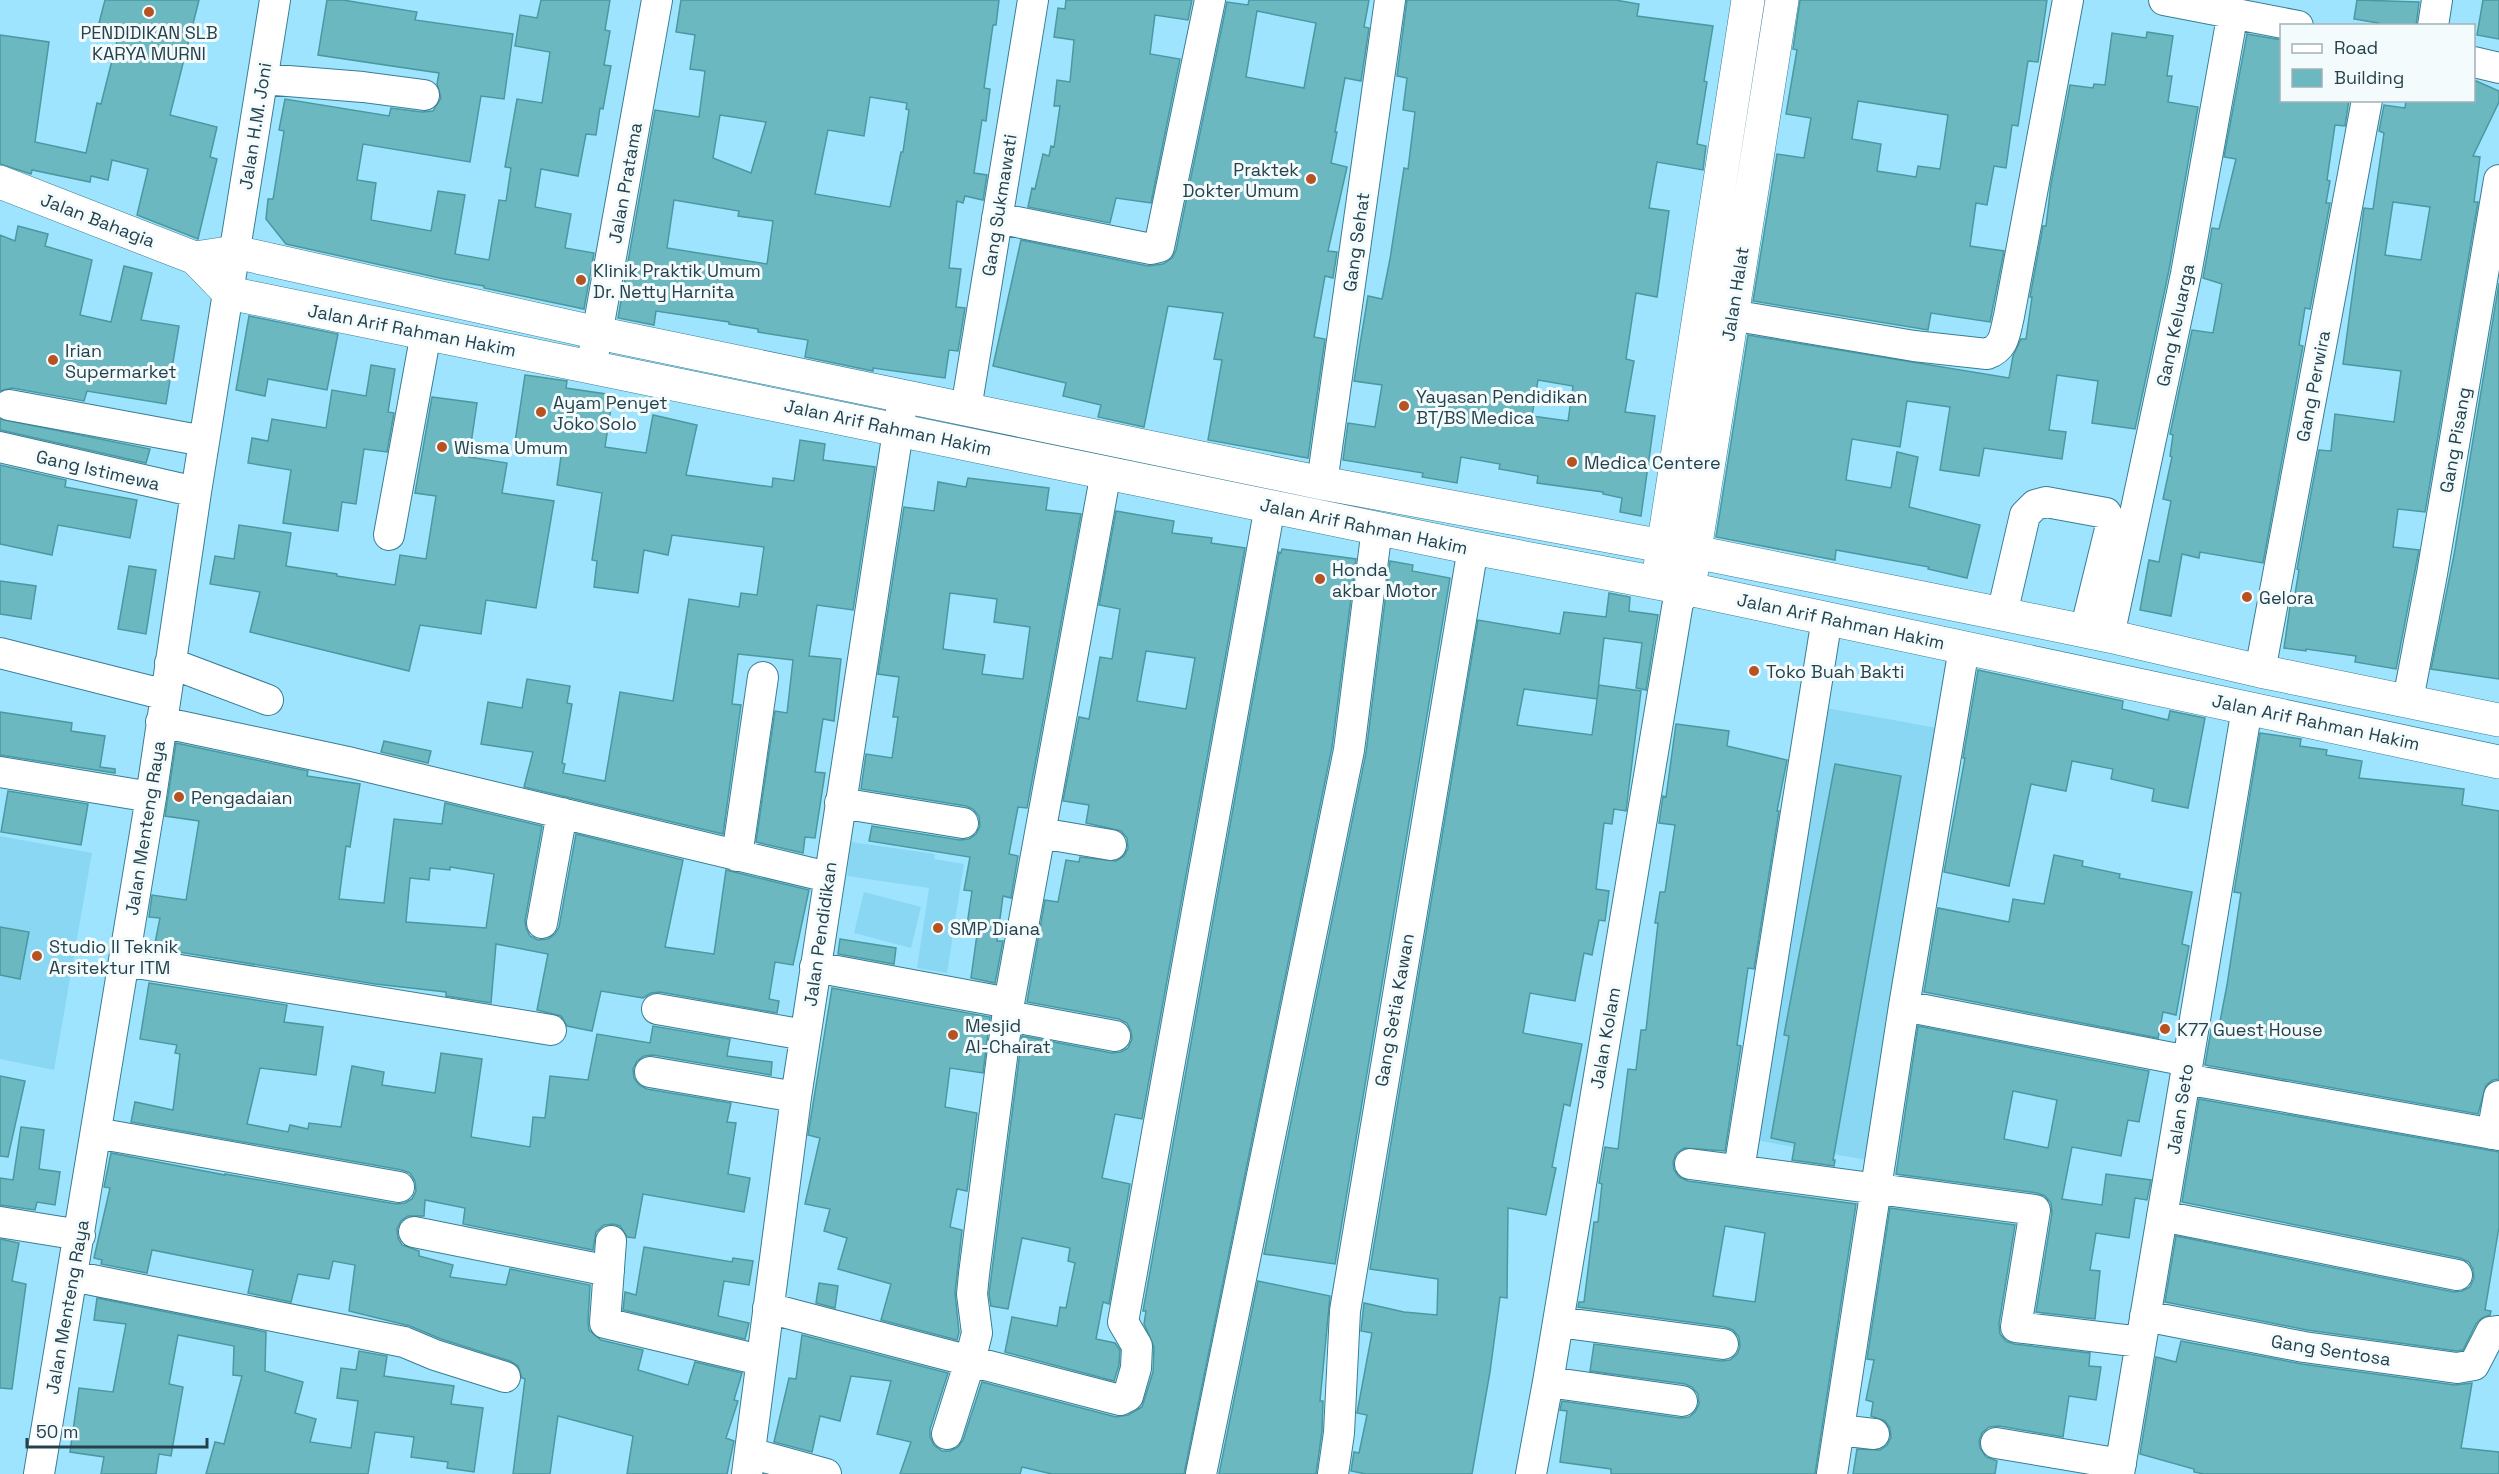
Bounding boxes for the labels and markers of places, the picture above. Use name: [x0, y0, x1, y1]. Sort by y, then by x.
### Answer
marker: PENDIDIKAN SLB KARYA MURNI: [142, 5, 156, 19]
place label: PENDIDIKAN SLB KARYA MURNI: [80, 21, 218, 65]
place label: Praktek Dokter Umum: [1182, 158, 1299, 202]
marker: Praktek Dokter Umum: [1304, 172, 1318, 186]
place label: Klinik Praktik Umum Dr. Netty Harnita: [593, 259, 761, 303]
marker: Klinik Praktik Umum Dr. Netty Harnita: [574, 273, 588, 287]
place label: Irian Supermarket: [65, 339, 177, 383]
marker: Irian Supermarket: [46, 353, 60, 367]
place label: Yayasan Pendidikan BT/BS Medica: [1416, 385, 1587, 429]
place label: Ayam Penyet Joko Solo: [553, 391, 667, 435]
marker: Yayasan Pendidikan BT/BS Medica: [1397, 399, 1411, 413]
marker: Ayam Penyet Joko Solo: [534, 405, 548, 419]
place label: Wisma Umum: [454, 436, 568, 459]
marker: Wisma Umum: [435, 440, 449, 454]
place label: Medica Centere: [1584, 451, 1721, 474]
marker: Medica Centere: [1565, 455, 1579, 469]
place label: Honda akbar Motor: [1332, 558, 1438, 602]
marker: Honda akbar Motor: [1313, 572, 1327, 586]
place label: Gelora: [2259, 586, 2314, 609]
marker: Gelora: [2240, 590, 2254, 604]
place label: Toko Buah Bakti: [1766, 660, 1904, 683]
marker: Toko Buah Bakti: [1747, 664, 1761, 678]
place label: Pengadaian: [191, 786, 293, 809]
marker: Pengadaian: [172, 790, 186, 804]
place label: SMP Diana: [950, 917, 1040, 940]
marker: SMP Diana: [931, 921, 945, 935]
place label: Studio II Teknik Arsitektur ITM: [49, 935, 179, 979]
marker: Studio II Teknik Arsitektur ITM: [30, 949, 44, 963]
place label: Mesjid Al-Chairat: [965, 1014, 1051, 1058]
place label: K77 Guest House: [2177, 1018, 2323, 1041]
marker: K77 Guest House: [2158, 1022, 2172, 1036]
marker: Mesjid Al-Chairat: [946, 1028, 960, 1042]

